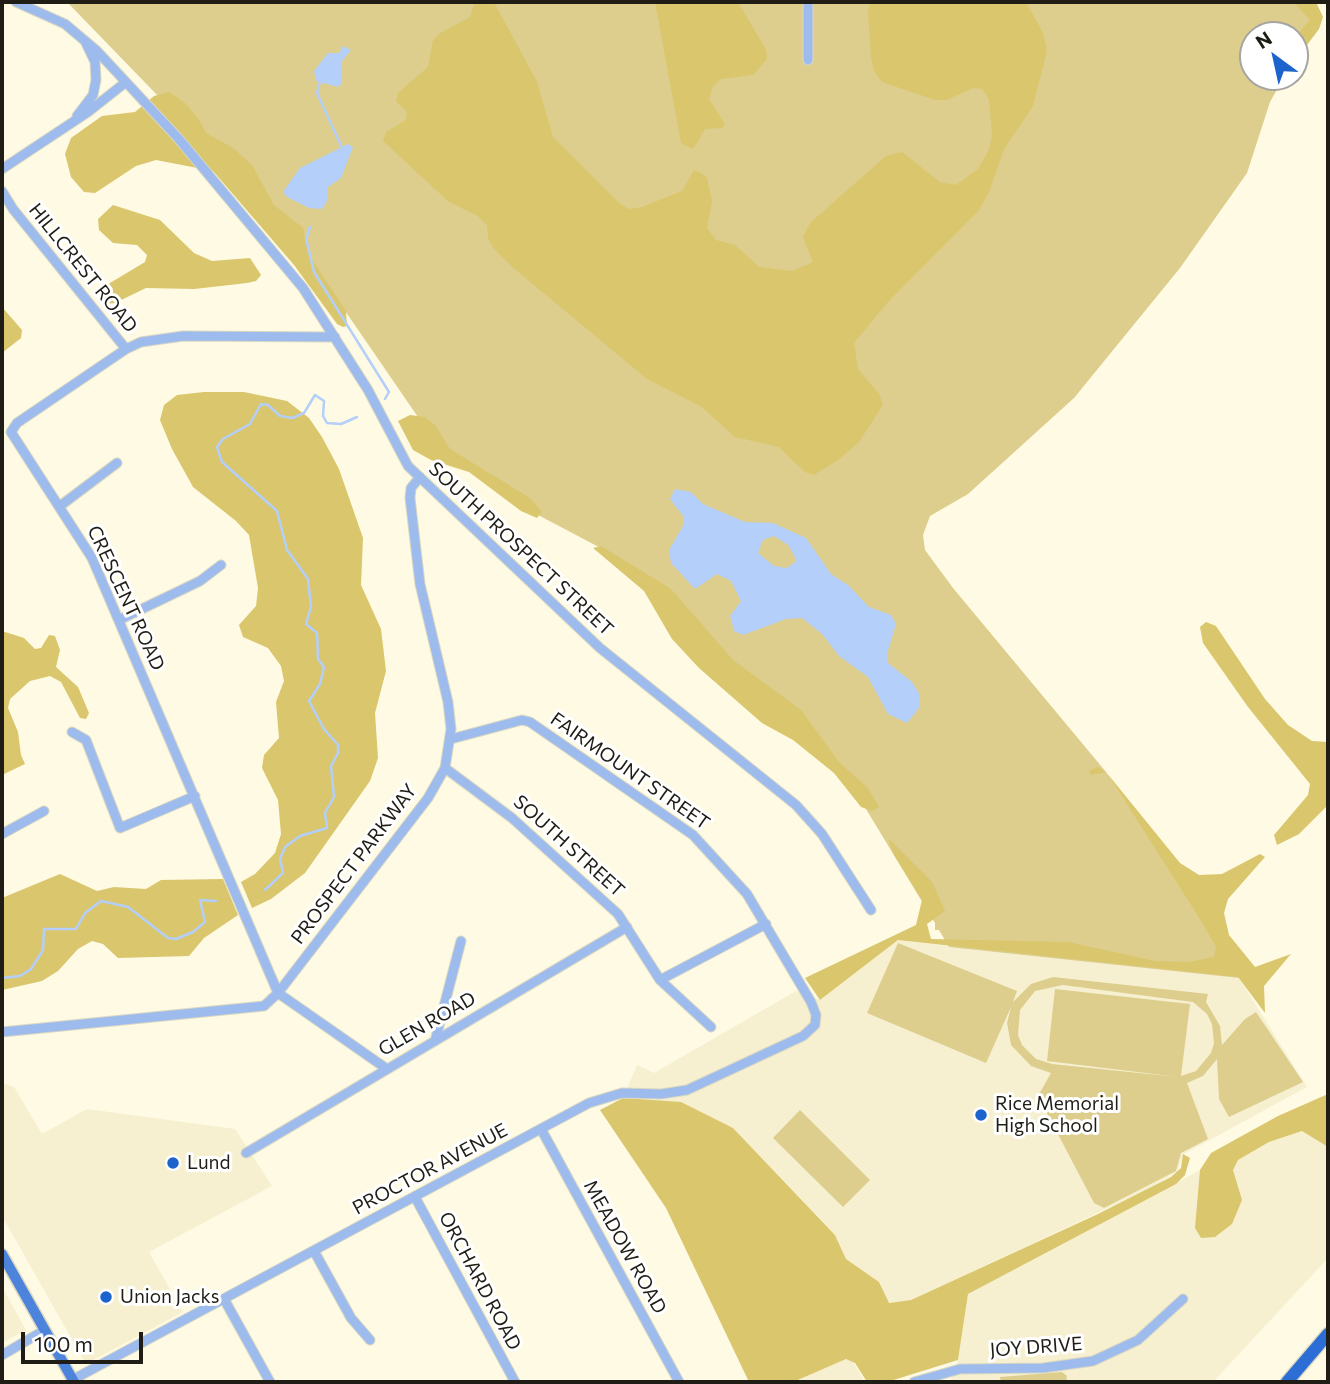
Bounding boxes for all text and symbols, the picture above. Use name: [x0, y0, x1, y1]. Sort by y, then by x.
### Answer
north arrow: [1239, 21, 1309, 91]
text: N: [1251, 26, 1276, 53]
street label: HILLCREST ROAD: [24, 199, 142, 337]
street label: SOUTH PROSPECT STREET: [424, 457, 618, 641]
street label: CRESCENT ROAD: [82, 522, 170, 674]
street label: FAIRMOUNT STREET: [546, 707, 714, 835]
street label: PROSPECT PARKWAY: [286, 780, 422, 948]
street label: SOUTH STREET: [509, 790, 629, 902]
street label: GLEN ROAD: [374, 987, 480, 1061]
place label: Rice Memorial High School: [995, 1093, 1119, 1137]
marker: Rice Memorial High School: [973, 1107, 989, 1123]
street label: PROCTOR AVENUE: [349, 1119, 511, 1219]
place label: Lund: [187, 1152, 230, 1174]
marker: Lund: [165, 1155, 181, 1171]
street label: MEADOW ROAD: [579, 1176, 671, 1318]
street label: ORCHARD ROAD: [434, 1208, 526, 1354]
place label: Union Jacks: [120, 1286, 219, 1308]
marker: Union Jacks: [98, 1289, 114, 1305]
scale bar: [24, 1318, 147, 1362]
text: 100 m: [34, 1331, 93, 1356]
street label: JOY DRIVE: [989, 1332, 1083, 1362]

